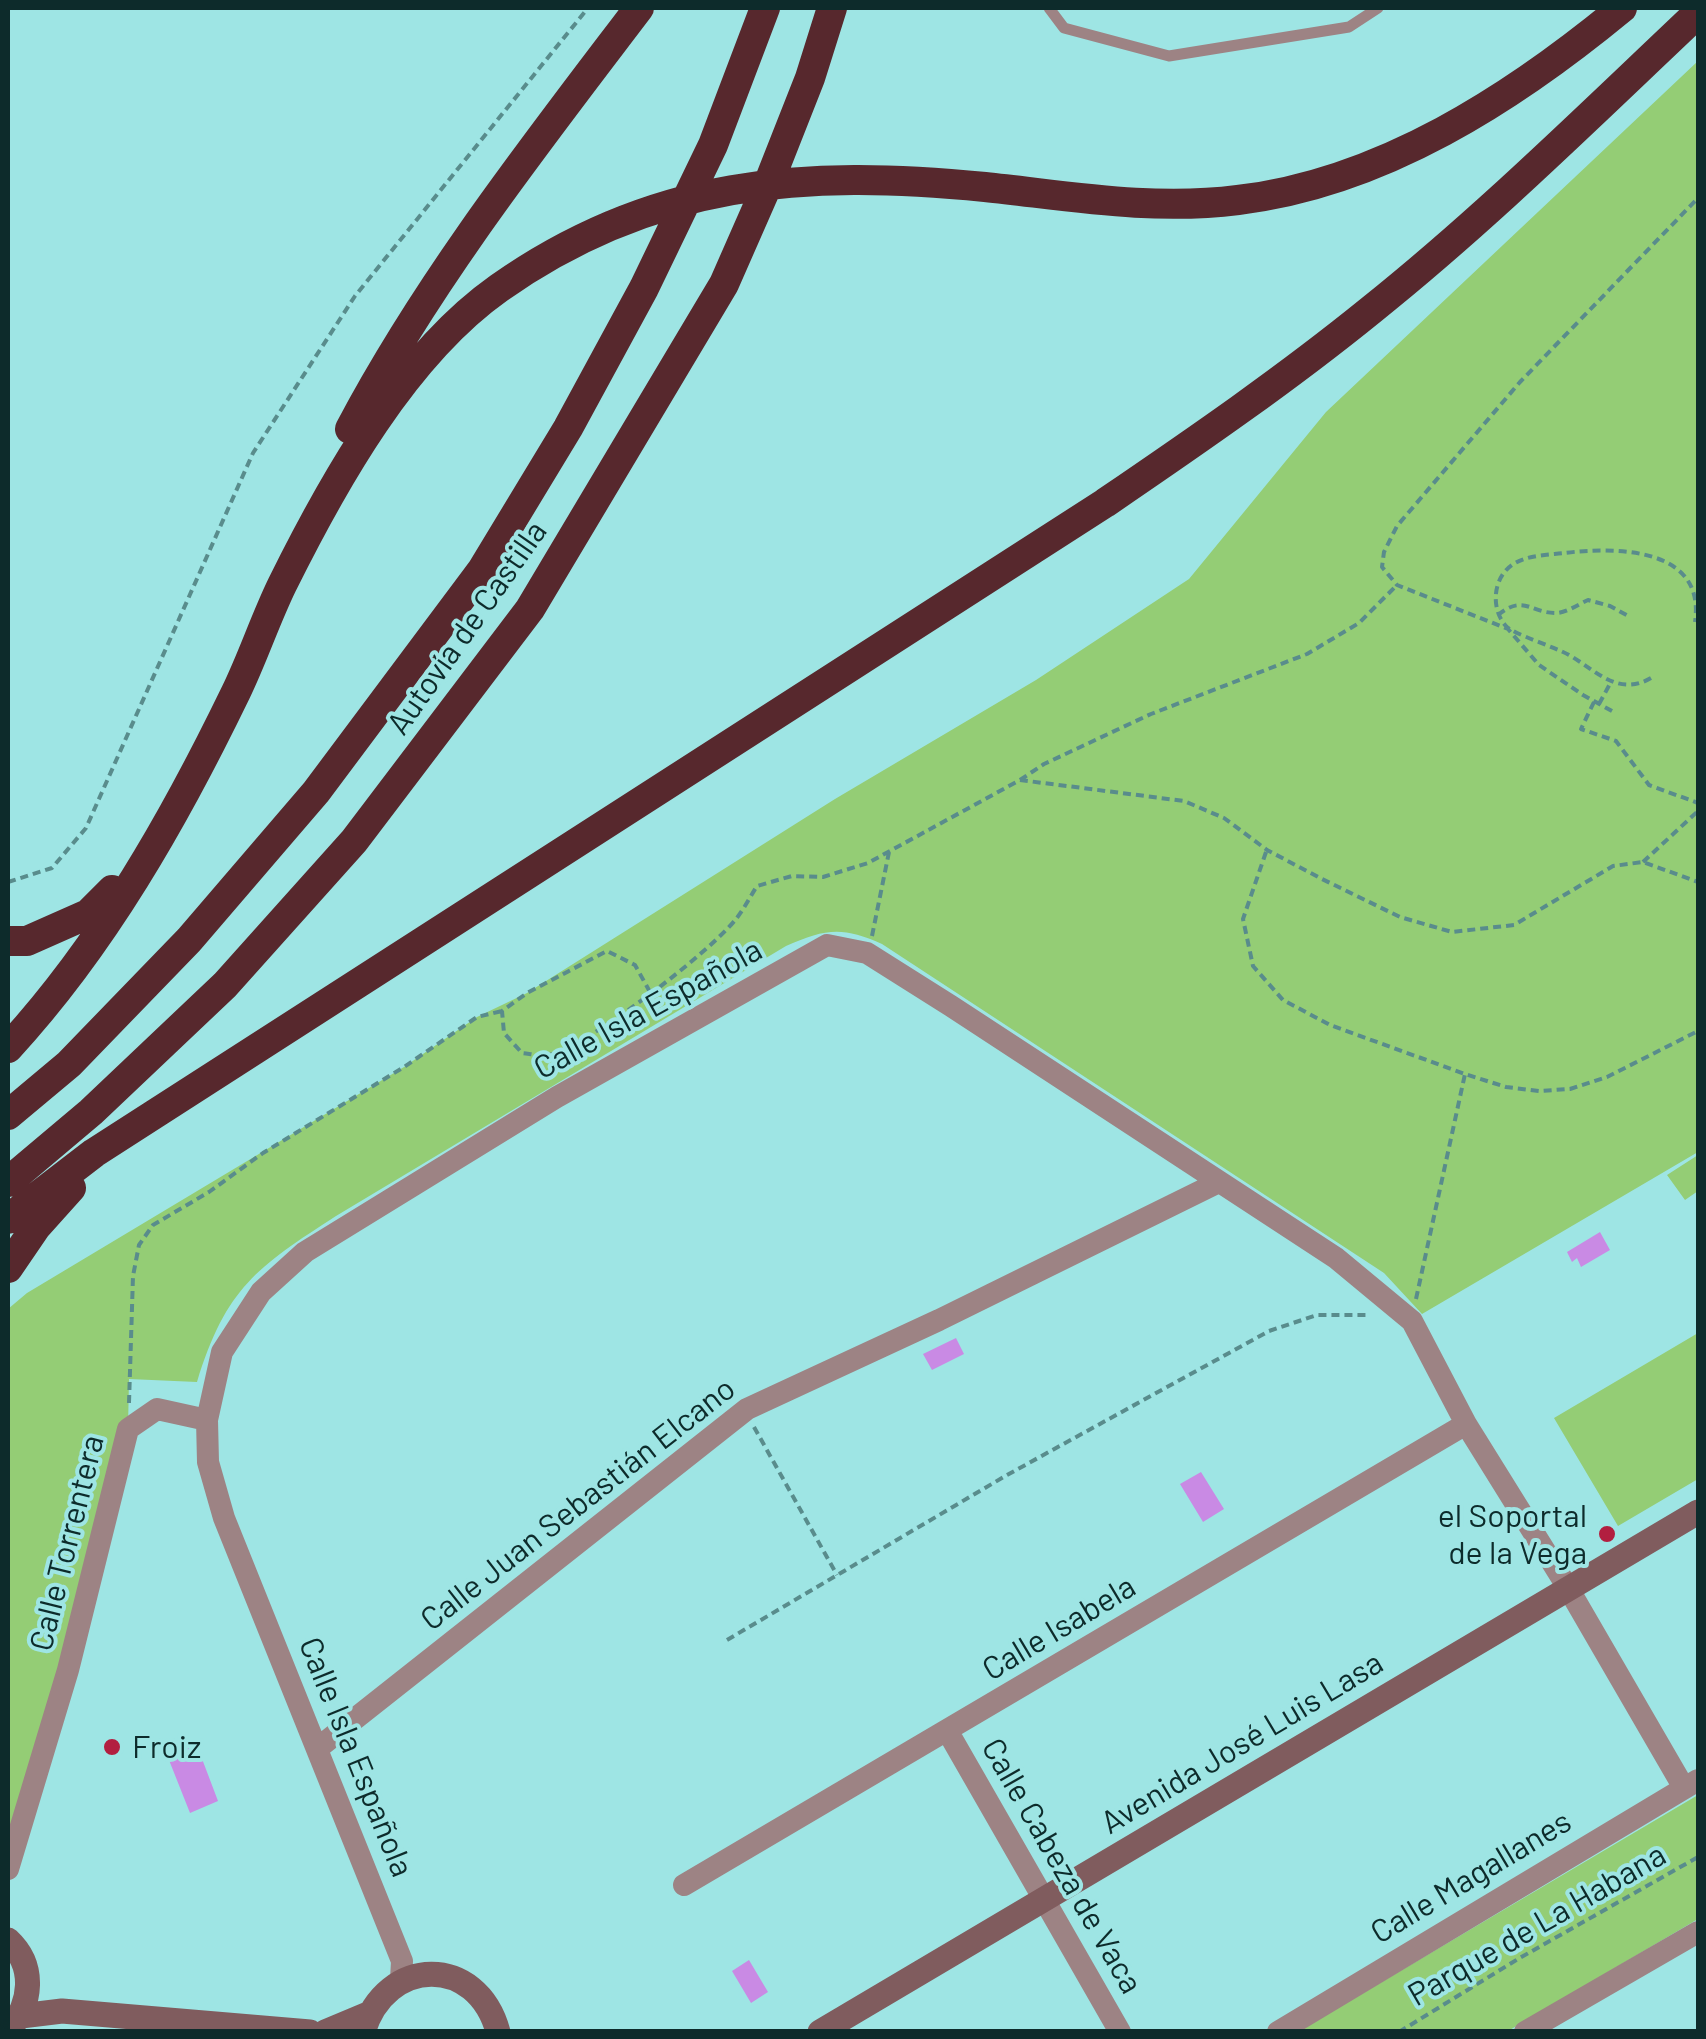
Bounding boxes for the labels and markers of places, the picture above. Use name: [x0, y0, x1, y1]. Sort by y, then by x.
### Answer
place label: el Soportal de la Vega: [1438, 1497, 1587, 1572]
marker: el Soportal de la Vega: [1596, 1523, 1618, 1545]
place label: Froiz: [132, 1728, 201, 1766]
marker: Froiz: [101, 1736, 123, 1758]

